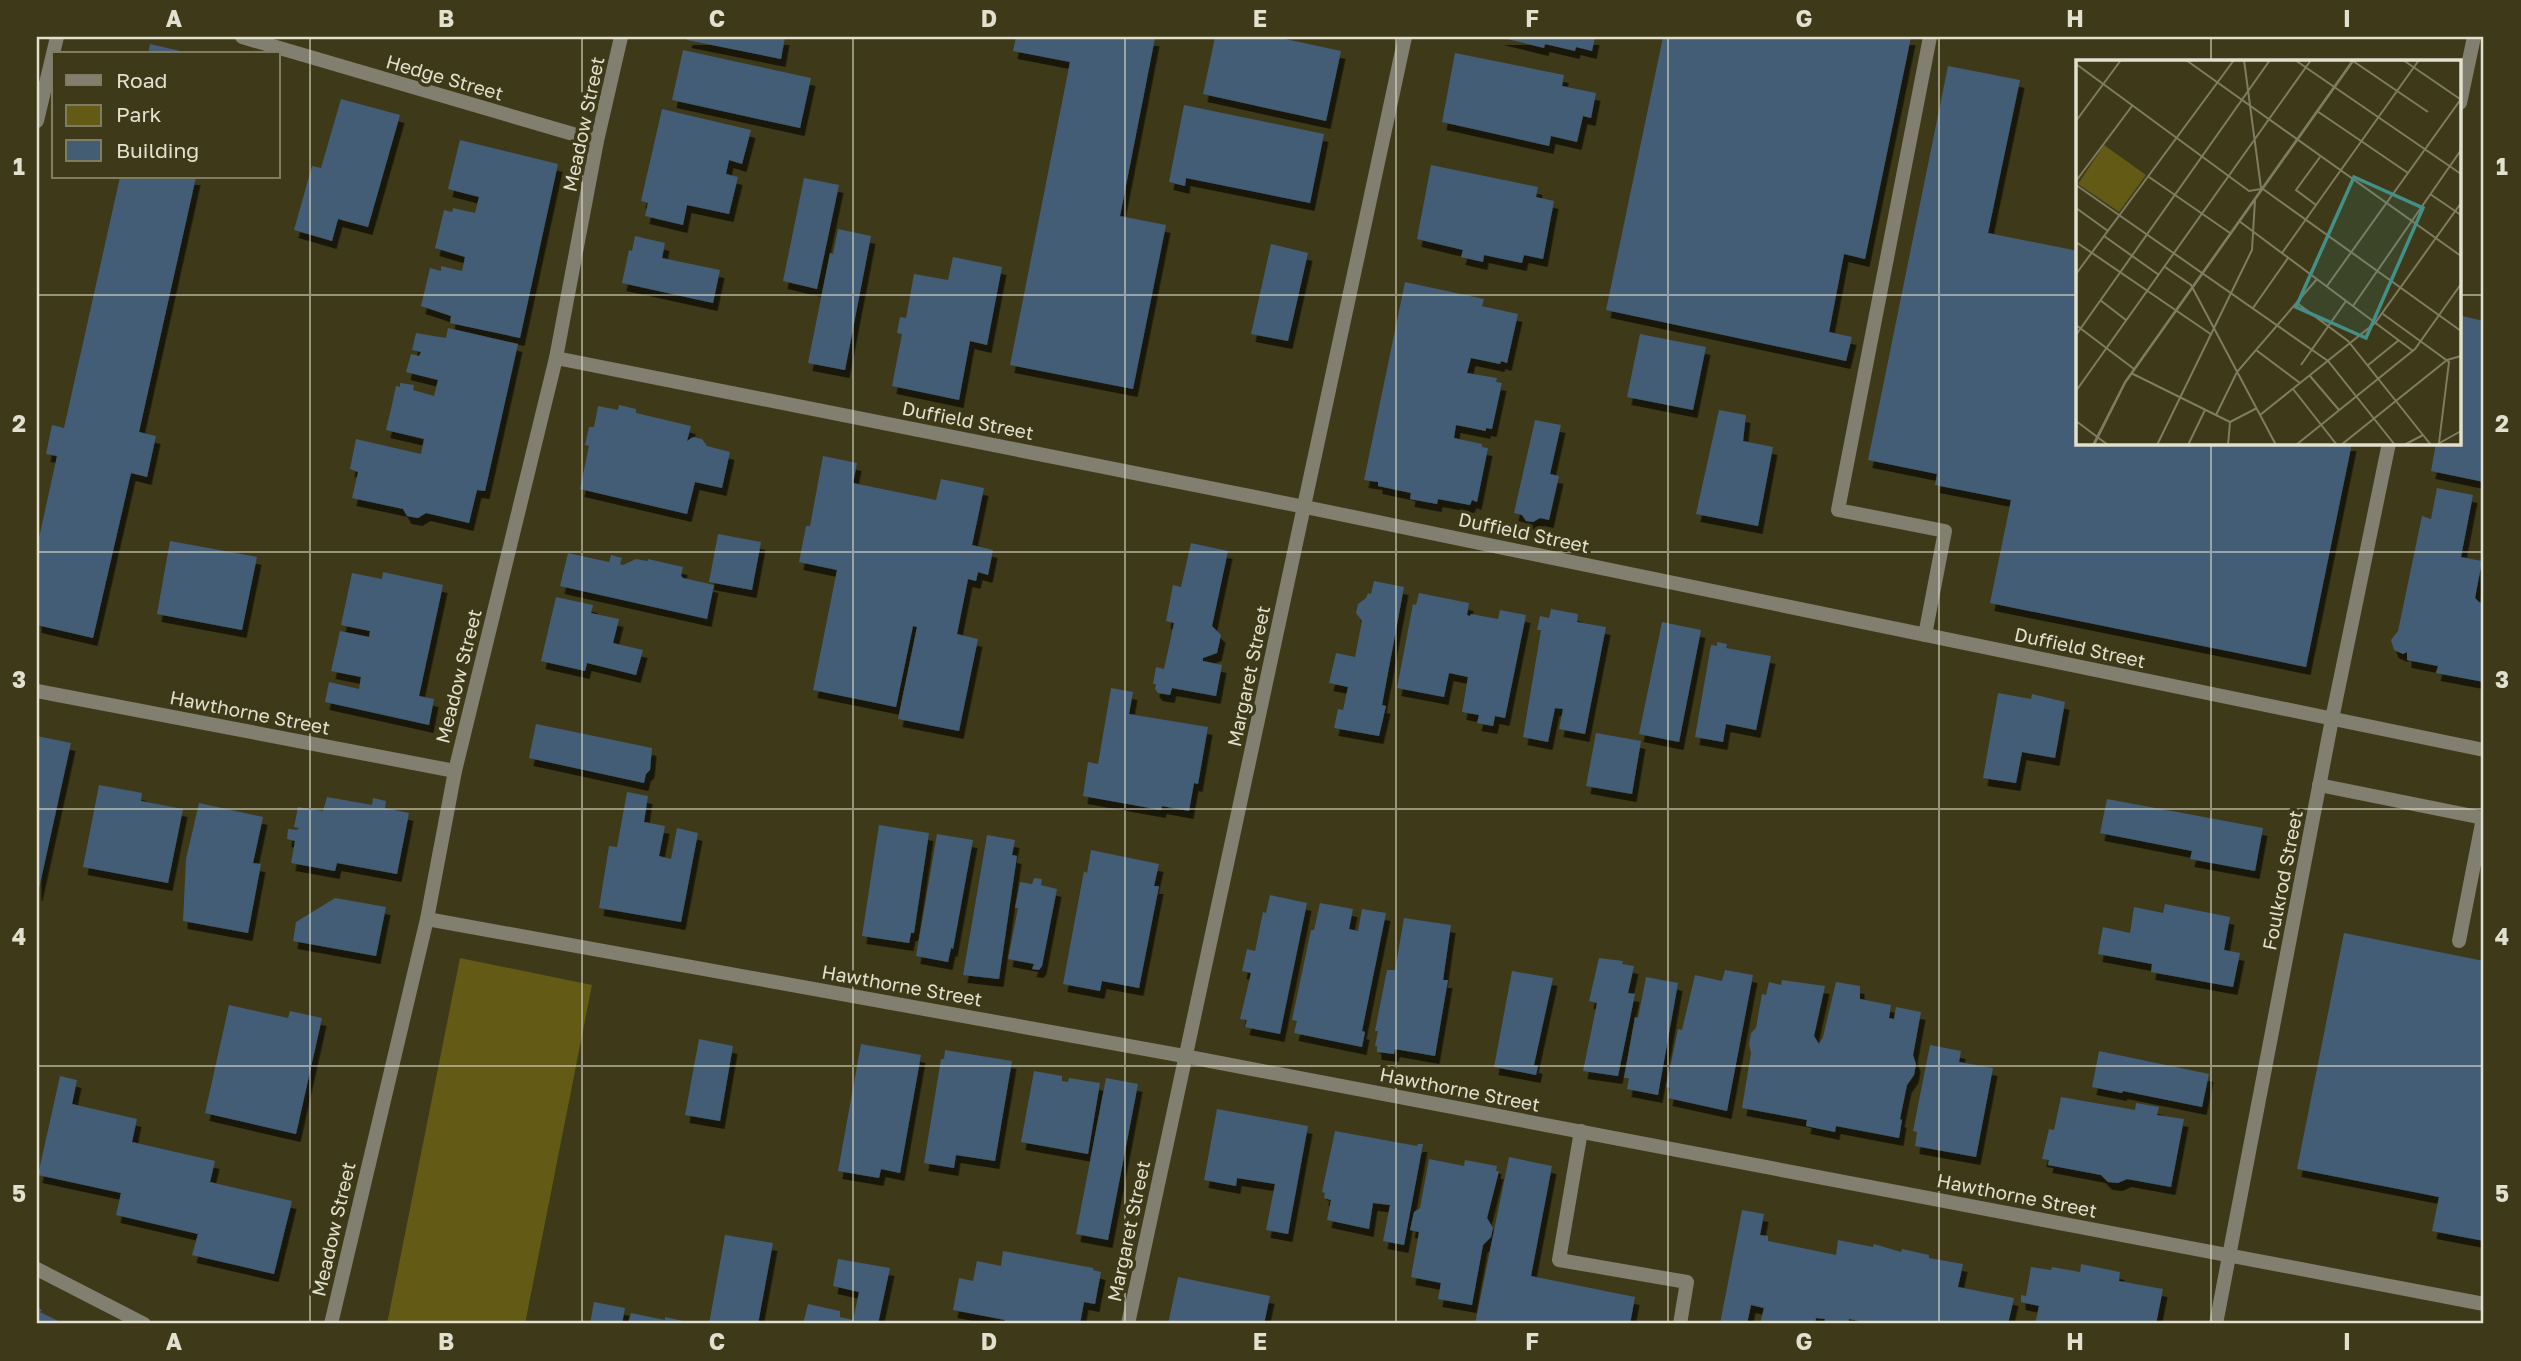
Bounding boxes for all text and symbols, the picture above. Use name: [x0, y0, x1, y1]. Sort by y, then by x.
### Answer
text: A: [166, 4, 183, 32]
text: B: [438, 4, 454, 32]
text: C: [709, 4, 725, 32]
text: D: [981, 4, 997, 32]
text: E: [1253, 4, 1267, 32]
text: F: [1525, 4, 1539, 32]
text: G: [1796, 4, 1812, 32]
text: H: [2066, 4, 2084, 32]
text: I: [2343, 4, 2351, 32]
street label: Hedge Street: [384, 49, 506, 105]
legend: [52, 52, 280, 178]
street label: Meadow Street: [557, 54, 609, 194]
inset map: [2076, 60, 2462, 444]
text: Road: [116, 67, 167, 93]
text: Park: [116, 101, 162, 127]
text: Building: [116, 137, 199, 163]
text: 1: [13, 152, 25, 180]
text: 1: [2496, 152, 2508, 180]
street label: Duffield Street: [900, 396, 1036, 444]
text: 2: [12, 409, 26, 437]
text: 2: [2495, 409, 2509, 437]
street label: Duffield Street: [1456, 507, 1592, 557]
street label: Margaret Street: [1222, 603, 1274, 749]
street label: Meadow Street: [430, 607, 486, 745]
street label: Duffield Street: [2012, 622, 2148, 672]
text: 3: [12, 665, 26, 693]
text: 3: [2495, 665, 2509, 693]
street label: Hawthorne Street: [168, 685, 332, 739]
street label: Foulkrod Street: [2257, 808, 2307, 952]
text: 4: [12, 922, 26, 950]
text: 4: [2495, 922, 2509, 950]
street label: Hawthorne Street: [820, 960, 984, 1010]
street label: Hawthorne Street: [1378, 1062, 1542, 1116]
street label: Margaret Street: [1102, 1158, 1154, 1304]
street label: Meadow Street: [306, 1159, 360, 1299]
street label: Hawthorne Street: [1935, 1168, 2099, 1222]
text: 5: [12, 1179, 26, 1207]
text: 5: [2495, 1179, 2509, 1207]
text: A: [166, 1327, 183, 1355]
text: B: [438, 1327, 454, 1355]
text: C: [709, 1327, 725, 1355]
text: D: [981, 1327, 997, 1355]
text: E: [1253, 1327, 1267, 1355]
text: F: [1525, 1327, 1539, 1355]
text: G: [1796, 1327, 1812, 1355]
text: H: [2066, 1327, 2084, 1355]
text: I: [2343, 1327, 2351, 1355]

